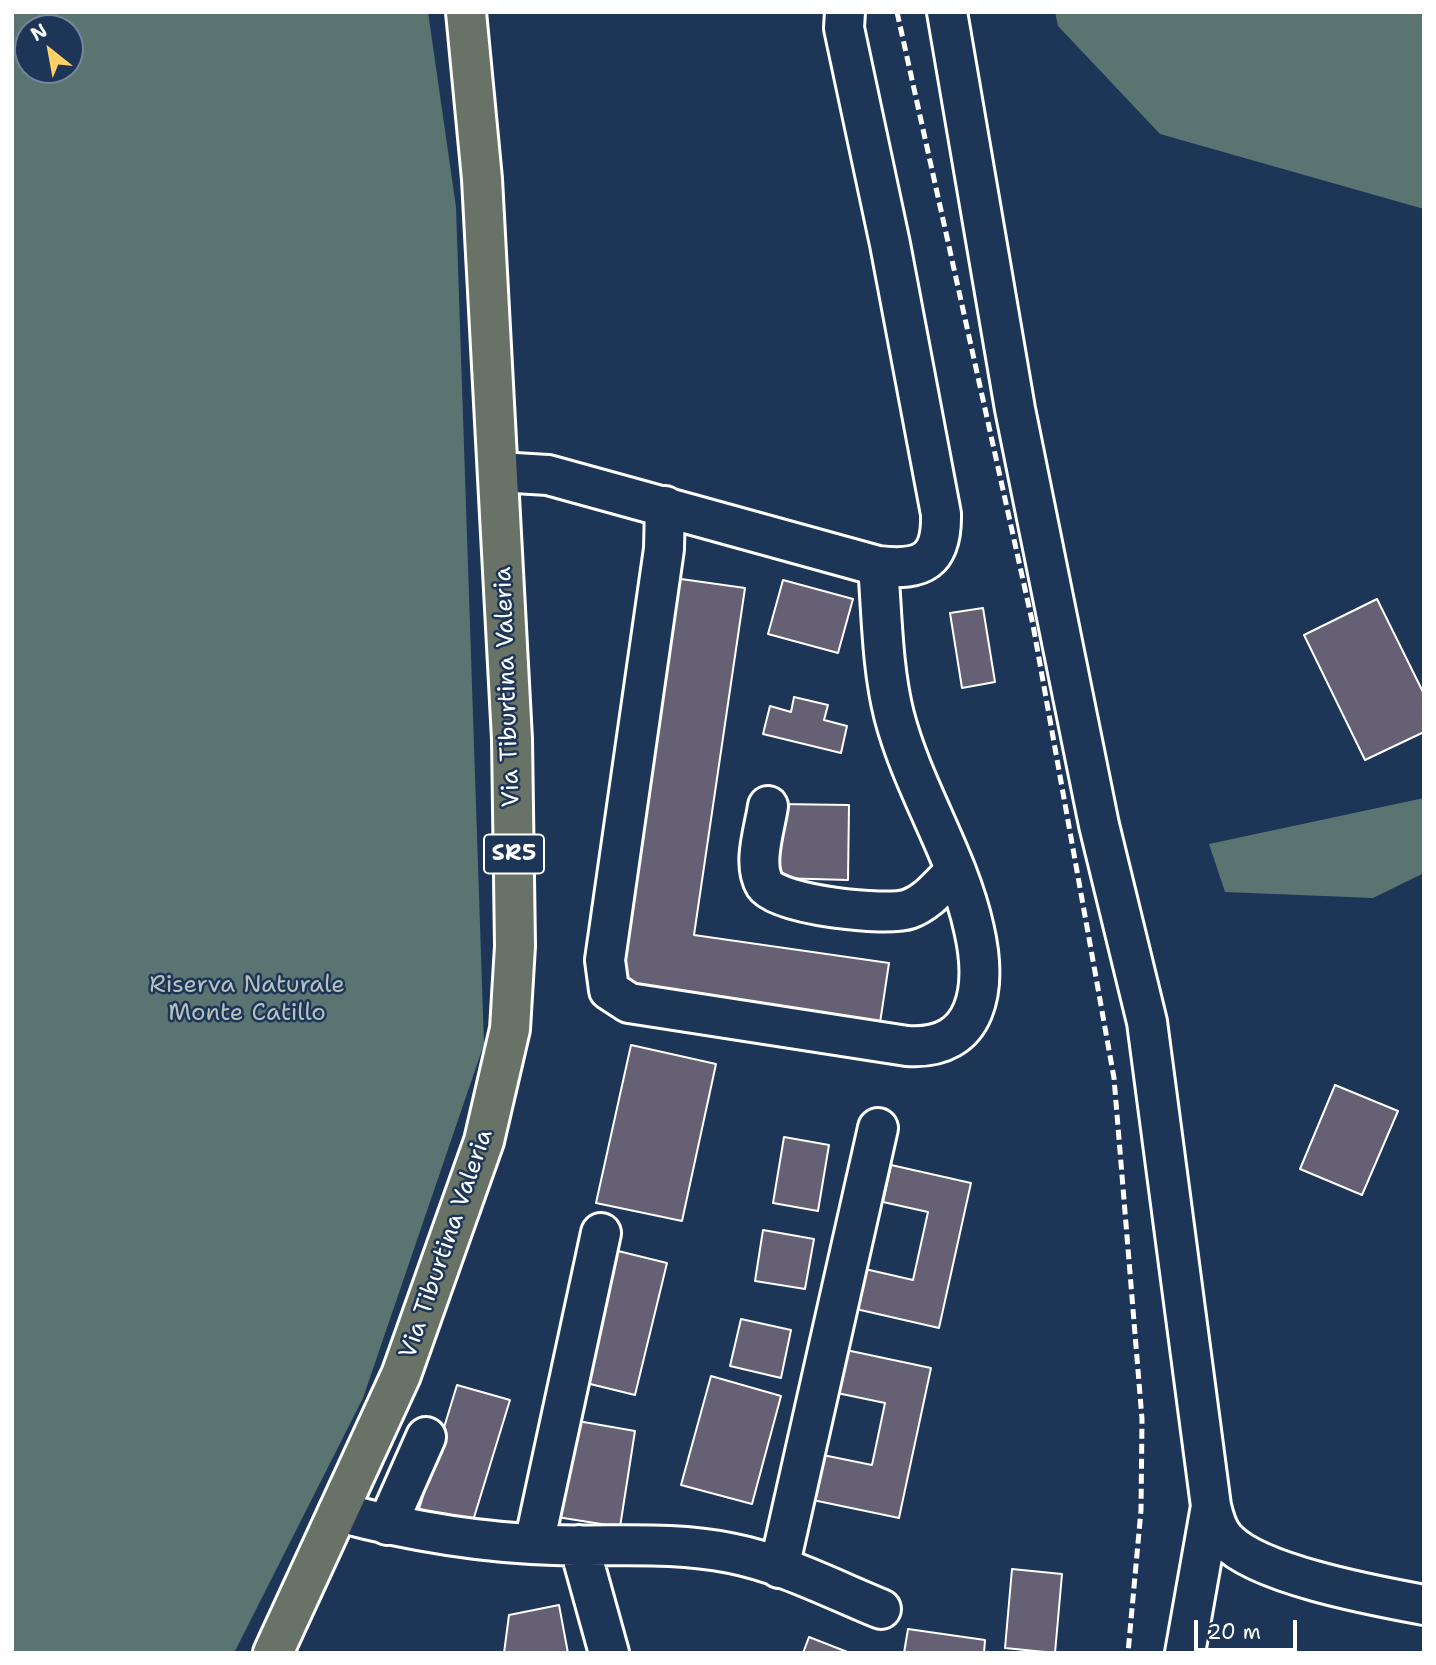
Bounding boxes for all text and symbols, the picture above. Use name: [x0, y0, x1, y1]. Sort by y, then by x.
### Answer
north arrow: [14, 14, 84, 84]
text: N: [26, 18, 52, 47]
street label: Via Tiburtina Valeria: [489, 566, 527, 808]
road number: SR5: [484, 834, 544, 874]
park label: Riserva Naturale Monte Catillo: [149, 972, 345, 1028]
street label: Via Tiburtina Valeria: [394, 1126, 500, 1362]
scale bar: [1198, 1606, 1301, 1650]
text: 20 m: [1207, 1618, 1261, 1646]

